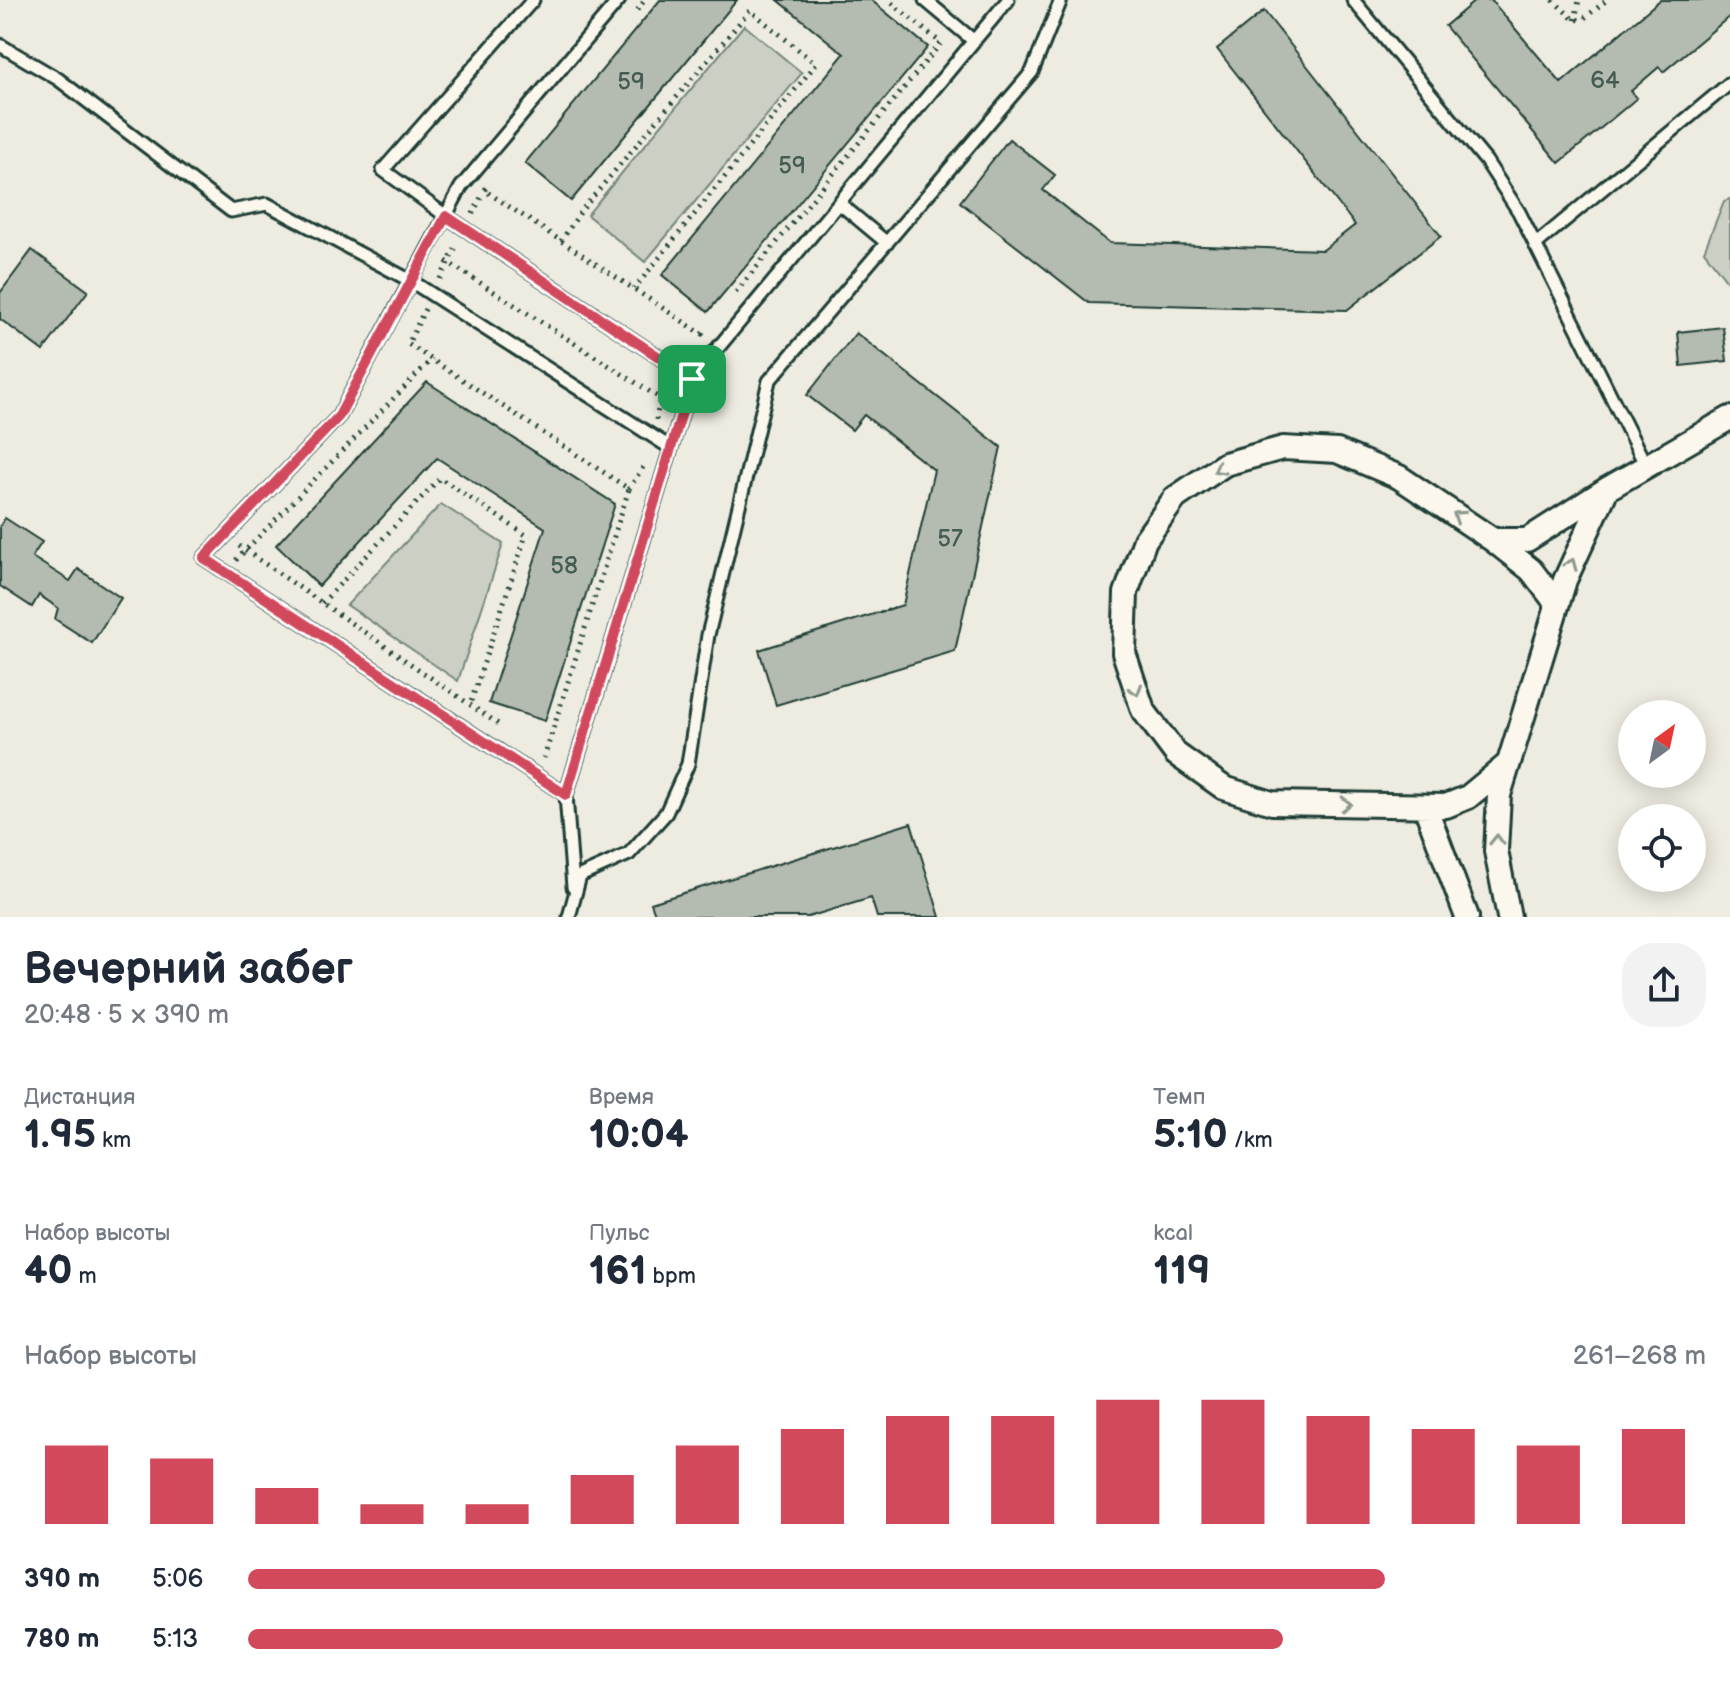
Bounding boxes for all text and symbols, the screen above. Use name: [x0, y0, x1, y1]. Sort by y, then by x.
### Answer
house number: 64: [1590, 66, 1620, 95]
house number: 59: [617, 67, 645, 96]
house number: 59: [778, 151, 806, 180]
pin: [658, 345, 726, 413]
icon: arrive: [670, 357, 714, 401]
one-way arrow: [1213, 459, 1228, 475]
one-way arrow: [1452, 511, 1467, 526]
house number: 57: [937, 524, 963, 553]
house number: 58: [550, 551, 578, 580]
one-way arrow: [1562, 558, 1578, 572]
one-way arrow: [1127, 683, 1143, 696]
north arrow: [1618, 700, 1706, 788]
map controls: [1618, 700, 1706, 892]
one-way arrow: [1340, 796, 1353, 813]
button: locate: [1618, 804, 1706, 892]
one-way arrow: [1488, 833, 1506, 846]
text: Вечерний забег: [24, 943, 353, 996]
button: share: [1622, 943, 1706, 1027]
text: 20:48 · 5 × 390 m: [24, 1000, 229, 1031]
text: Дистанция: [24, 1084, 135, 1111]
text: Время: [589, 1084, 654, 1111]
text: Темп: [1153, 1084, 1206, 1111]
text: 1.95: [24, 1111, 96, 1159]
text: 10:04: [589, 1111, 689, 1159]
text: 5:10: [1153, 1111, 1228, 1159]
text: km: [96, 1127, 131, 1154]
text: /km: [1228, 1127, 1273, 1154]
text: Набор высоты: [24, 1220, 170, 1247]
text: Пульс: [589, 1220, 649, 1247]
text: kcal: [1153, 1220, 1193, 1247]
text: 40: [24, 1247, 72, 1295]
text: 161: [589, 1247, 647, 1295]
text: 119: [1153, 1247, 1210, 1295]
text: m: [72, 1263, 97, 1290]
text: bpm: [647, 1263, 696, 1290]
text: Набор высоты: [24, 1341, 197, 1372]
text: 261–268 m: [1573, 1341, 1706, 1372]
text: 390 m: [24, 1564, 100, 1595]
text: 5:06: [152, 1564, 203, 1595]
text: 780 m: [24, 1624, 99, 1655]
text: 5:13: [152, 1624, 198, 1655]

